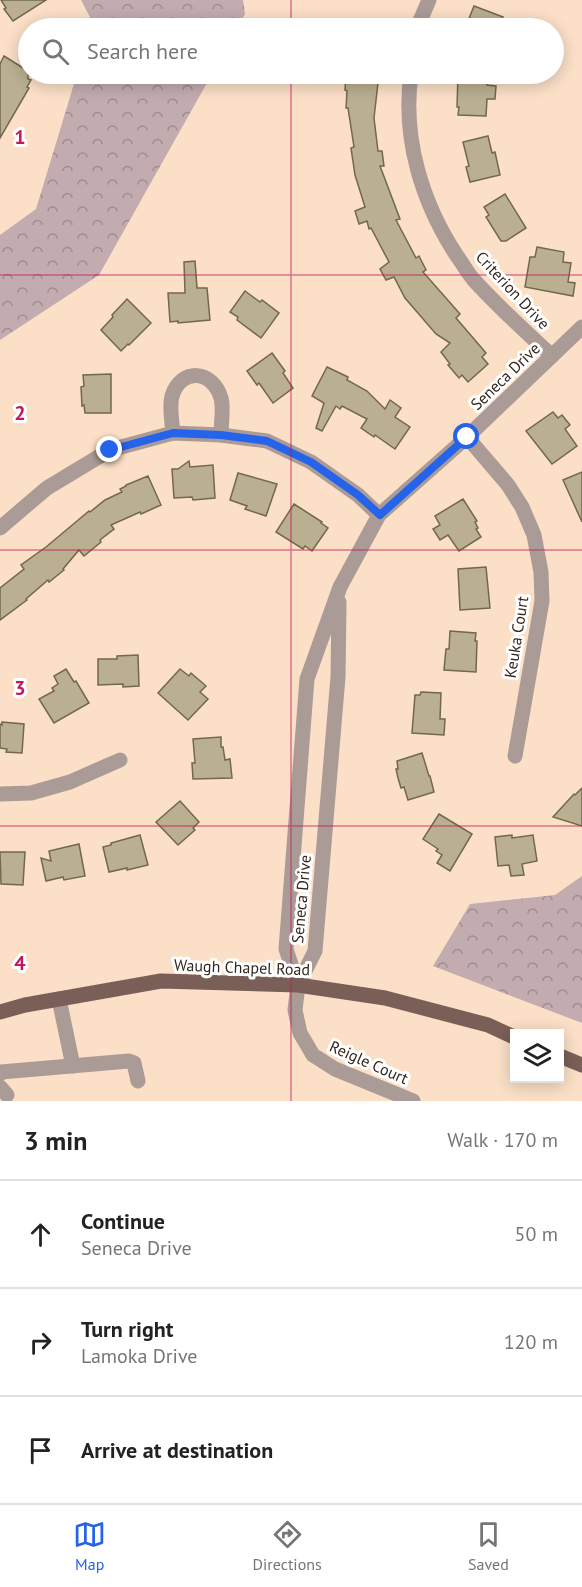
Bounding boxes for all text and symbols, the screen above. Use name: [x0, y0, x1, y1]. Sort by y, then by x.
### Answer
search box: [18, 18, 564, 84]
icon: search: [39, 35, 72, 68]
text: Search here: [87, 37, 198, 65]
text: 1: [14, 124, 26, 150]
street label: Criterion Drive: [472, 247, 554, 333]
street label: Seneca Drive: [466, 338, 544, 414]
text: 2: [14, 400, 26, 426]
route start: [453, 423, 479, 449]
route end: [96, 436, 122, 462]
street label: Keuka Court: [500, 594, 532, 679]
text: 3: [14, 675, 26, 701]
street label: Seneca Drive: [287, 854, 315, 944]
text: 4: [14, 950, 26, 976]
street label: Waugh Chapel Road: [174, 955, 310, 979]
map controls: [510, 1029, 564, 1083]
button: layers: [510, 1029, 564, 1083]
street label: Reigle Court: [327, 1036, 412, 1088]
text: 3 min: [24, 1124, 87, 1157]
text: Walk · 170 m: [447, 1127, 558, 1153]
text: Continue: [81, 1207, 165, 1235]
icon: ahead: [24, 1218, 57, 1251]
text: 50 m: [515, 1221, 558, 1247]
text: Seneca Drive: [81, 1235, 192, 1261]
text: Turn right: [81, 1315, 173, 1343]
icon: right: [24, 1326, 57, 1359]
text: 120 m: [504, 1329, 558, 1355]
text: Lamoka Drive: [81, 1343, 197, 1369]
icon: arrive: [24, 1434, 57, 1467]
text: Arrive at destination: [81, 1436, 273, 1464]
tab: Map: [73, 1518, 106, 1574]
tab: Directions: [253, 1518, 322, 1574]
tab: Saved: [468, 1518, 509, 1574]

